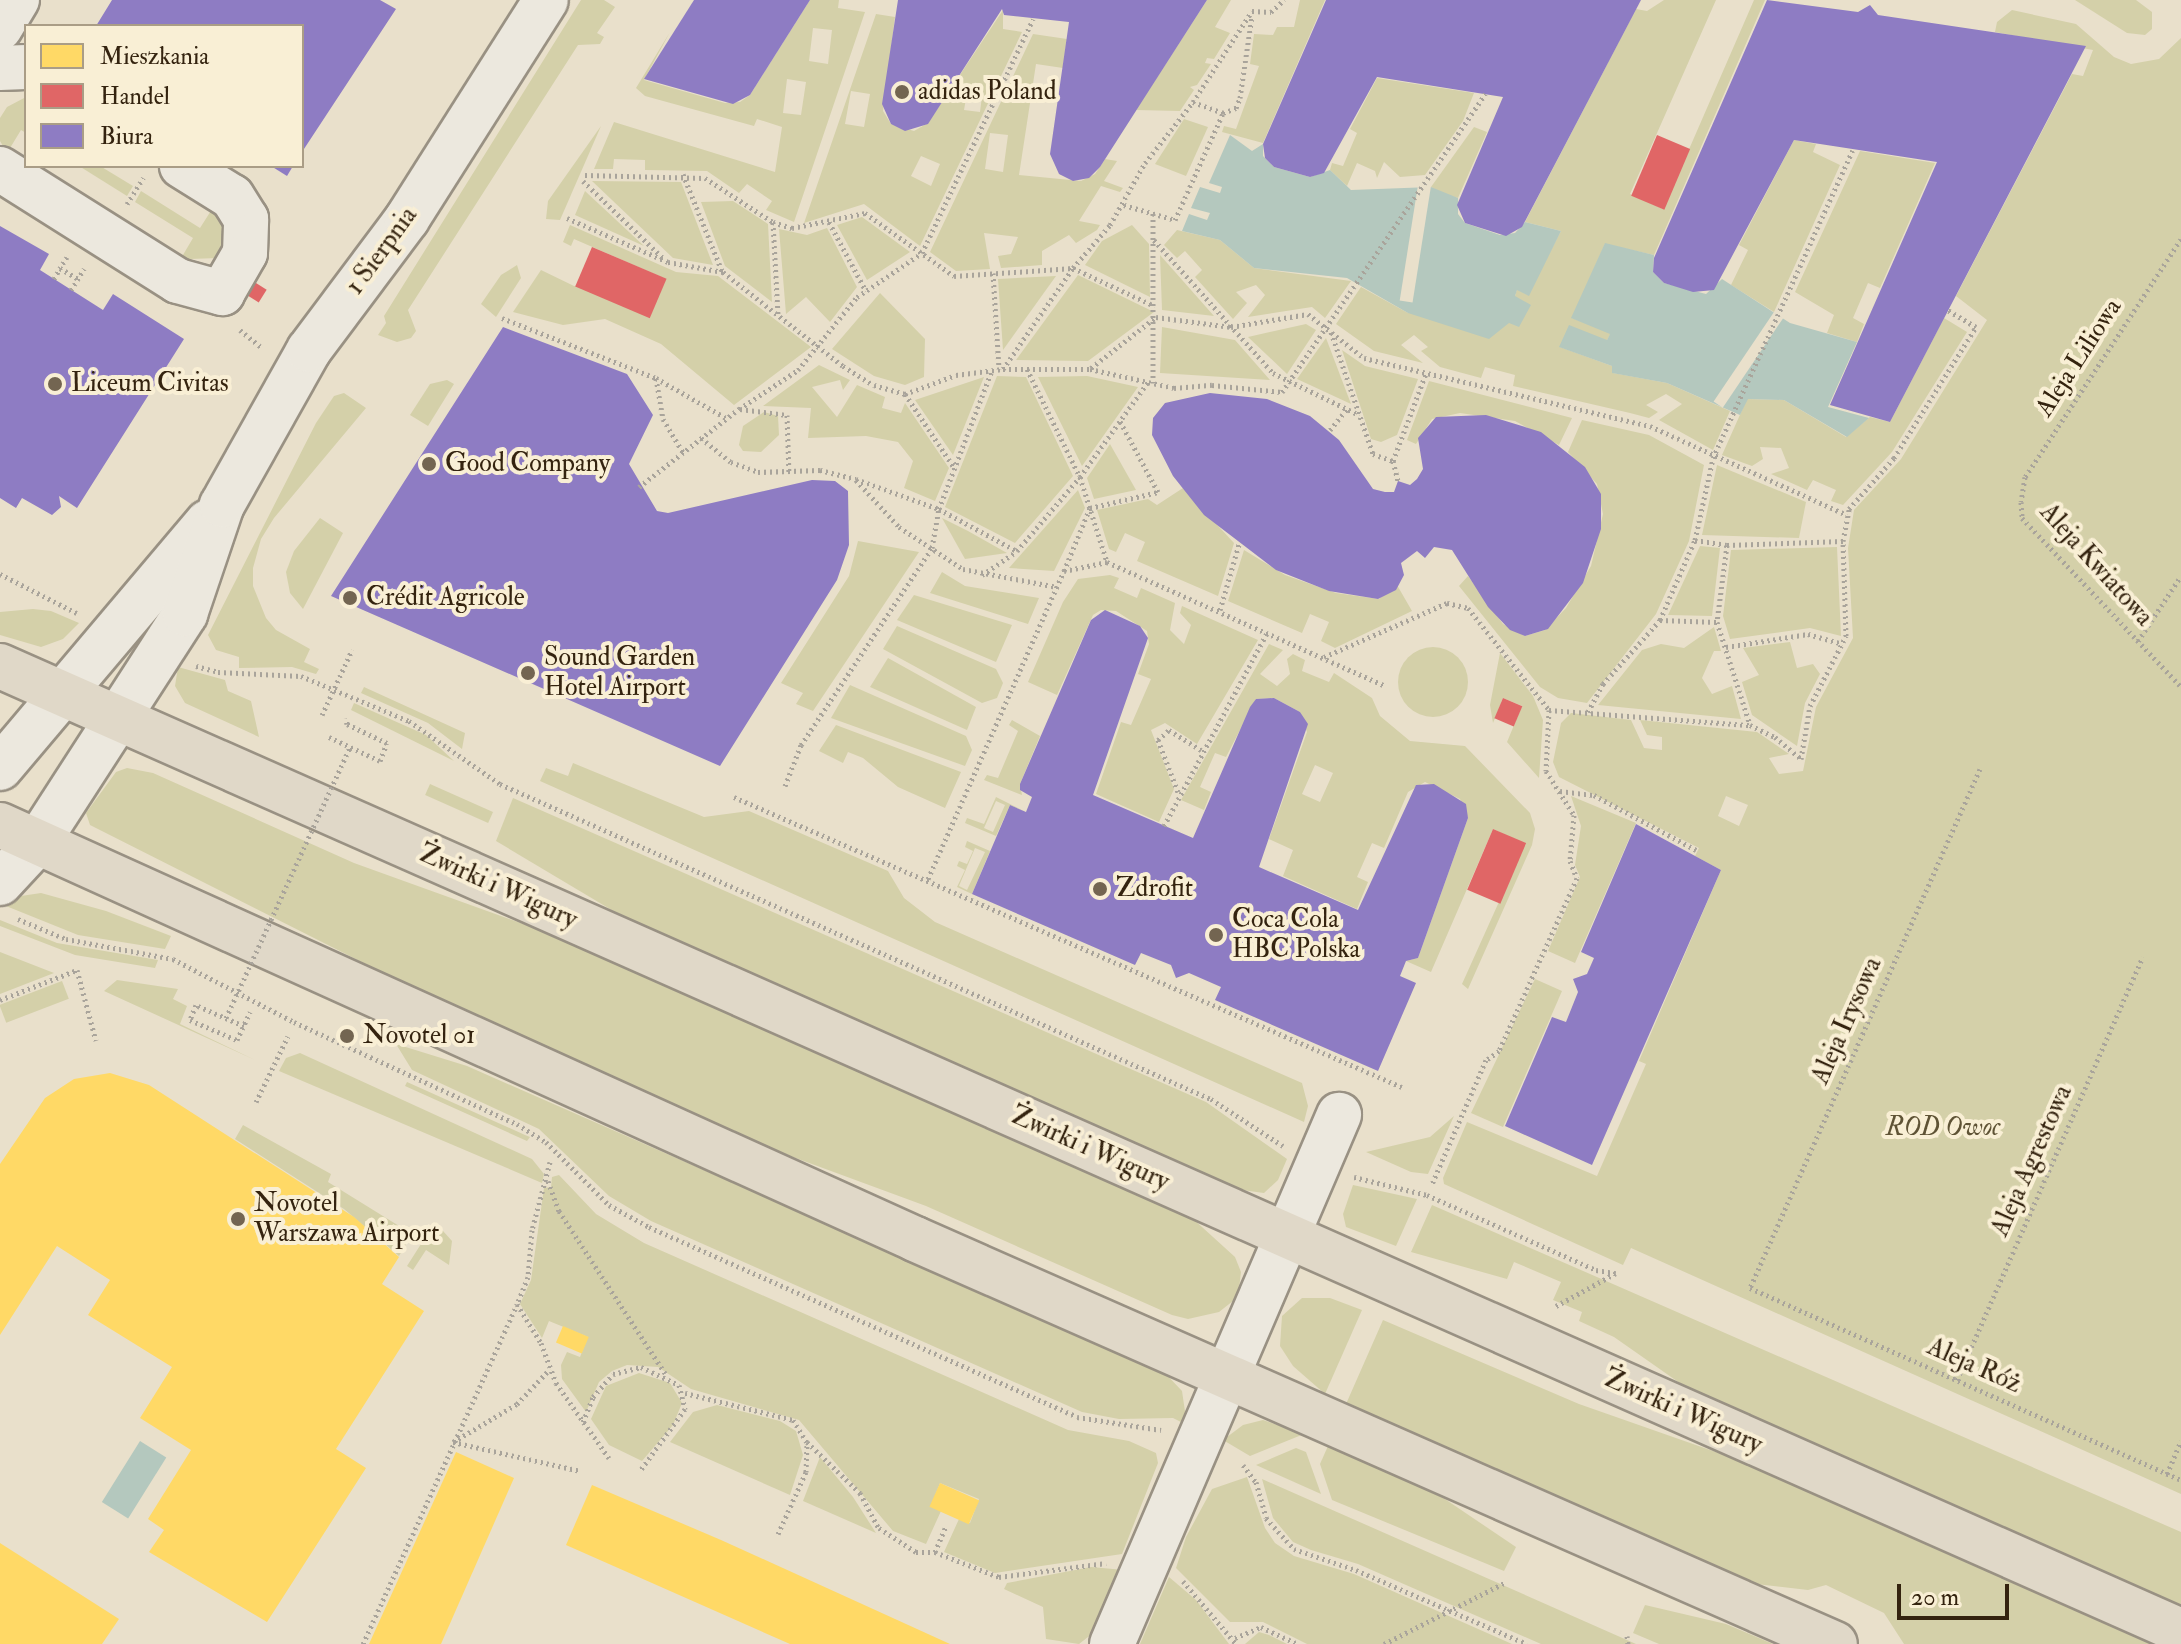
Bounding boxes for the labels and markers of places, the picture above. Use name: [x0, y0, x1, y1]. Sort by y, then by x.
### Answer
place label: adidas Poland: [918, 76, 1056, 108]
marker: adidas Poland: [893, 83, 911, 101]
place label: Liceum Civitas: [71, 368, 229, 400]
marker: Liceum Civitas: [46, 375, 64, 393]
place label: Good Company: [445, 448, 610, 480]
marker: Good Company: [420, 455, 438, 473]
place label: Crédit Agricole: [366, 582, 525, 614]
marker: Crédit Agricole: [341, 589, 359, 607]
place label: Sound Garden Hotel Airport: [544, 642, 695, 704]
marker: Sound Garden Hotel Airport: [519, 664, 537, 682]
place label: Zdrofit: [1116, 873, 1193, 905]
marker: Zdrofit: [1091, 880, 1109, 898]
place label: Coca Cola HBC Polska: [1232, 904, 1360, 966]
marker: Coca Cola HBC Polska: [1207, 926, 1225, 944]
place label: Novotel 01: [363, 1020, 475, 1052]
marker: Novotel 01: [338, 1027, 356, 1045]
place label: Novotel Warszawa Airport: [254, 1188, 439, 1250]
marker: Novotel Warszawa Airport: [229, 1210, 247, 1228]

